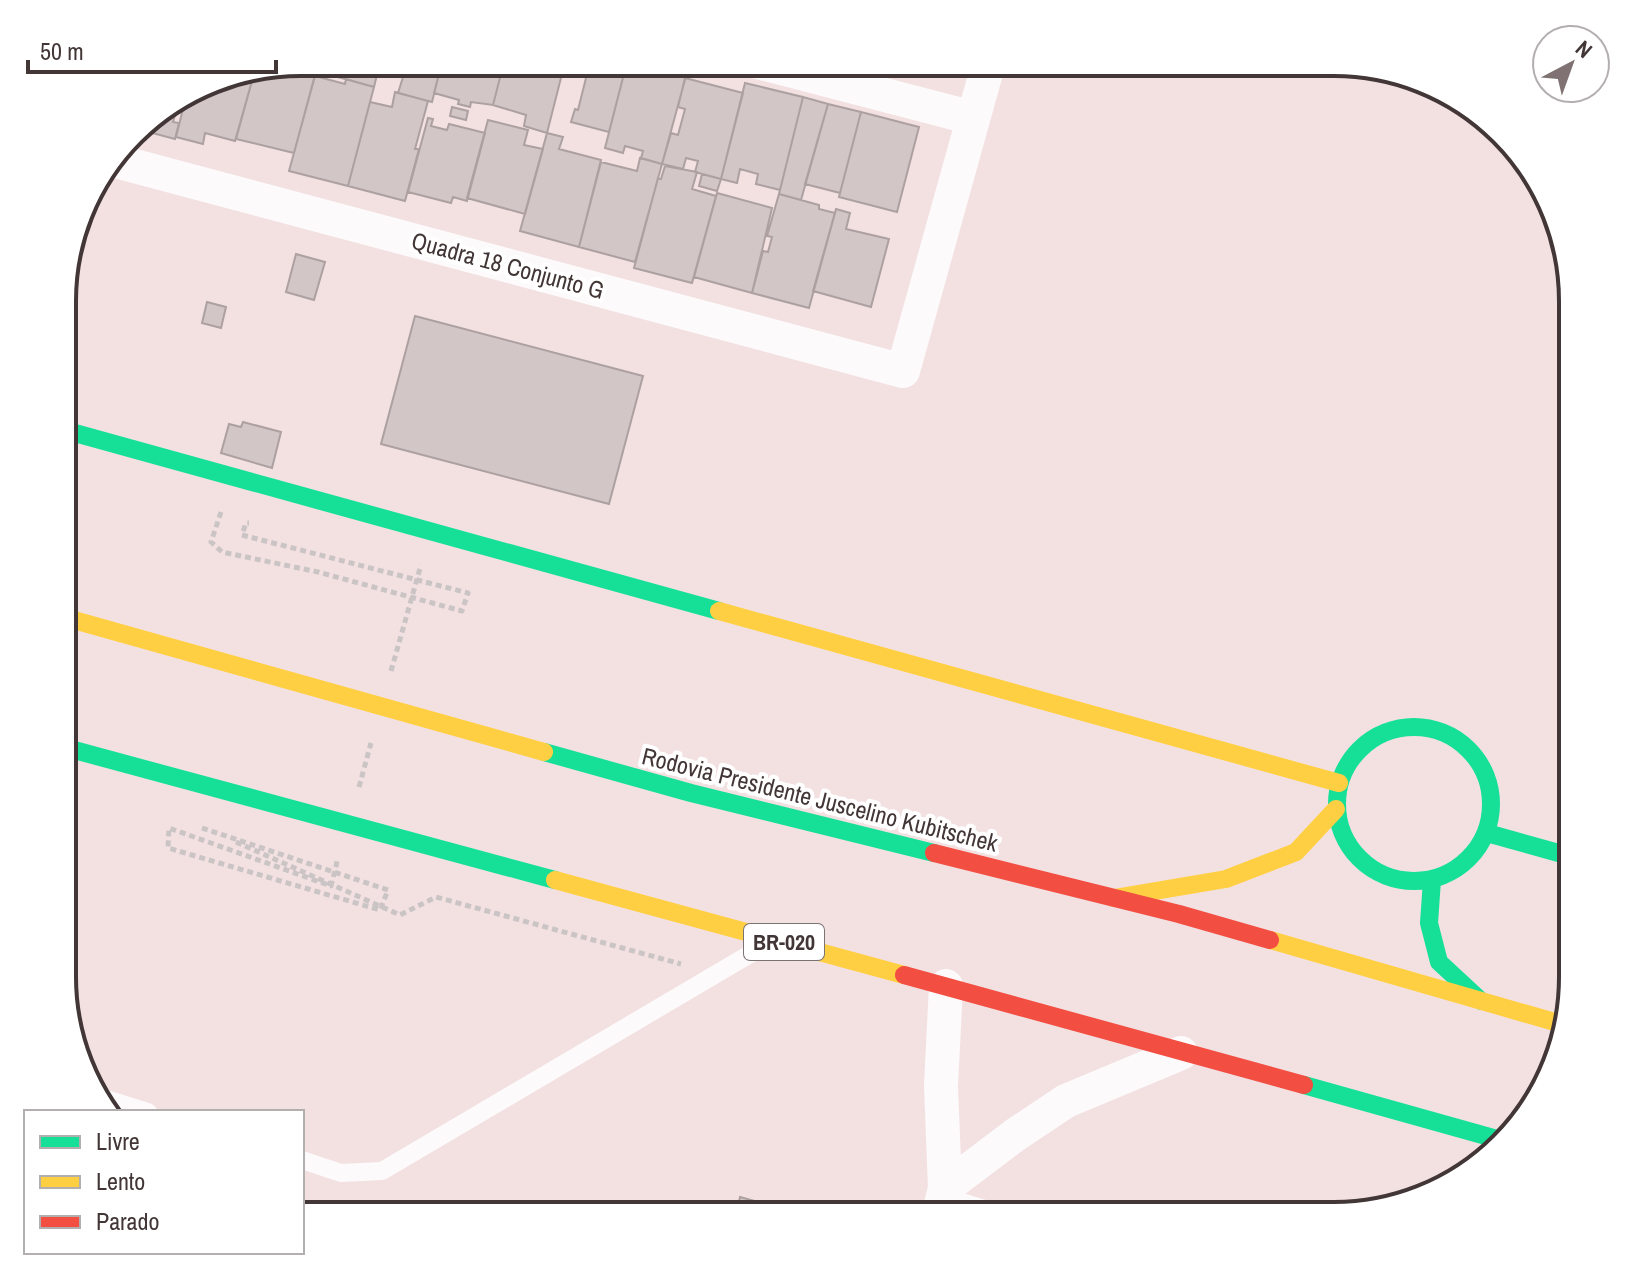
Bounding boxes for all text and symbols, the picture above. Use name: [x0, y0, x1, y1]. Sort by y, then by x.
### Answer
scale bar: [28, 24, 276, 74]
north arrow: [1531, 24, 1611, 104]
text: N: [1569, 33, 1599, 65]
text: 50 m: [40, 35, 84, 67]
street label: Quadra 18 Conjunto G: [408, 224, 608, 306]
street label: Rodovia Presidente Juscelino Kubitschek: [639, 739, 1001, 859]
road number: BR-020: [744, 924, 824, 960]
legend: [24, 1110, 304, 1254]
text: Livre: [96, 1125, 140, 1157]
text: Lento: [96, 1165, 145, 1197]
text: Parado: [96, 1205, 159, 1237]

